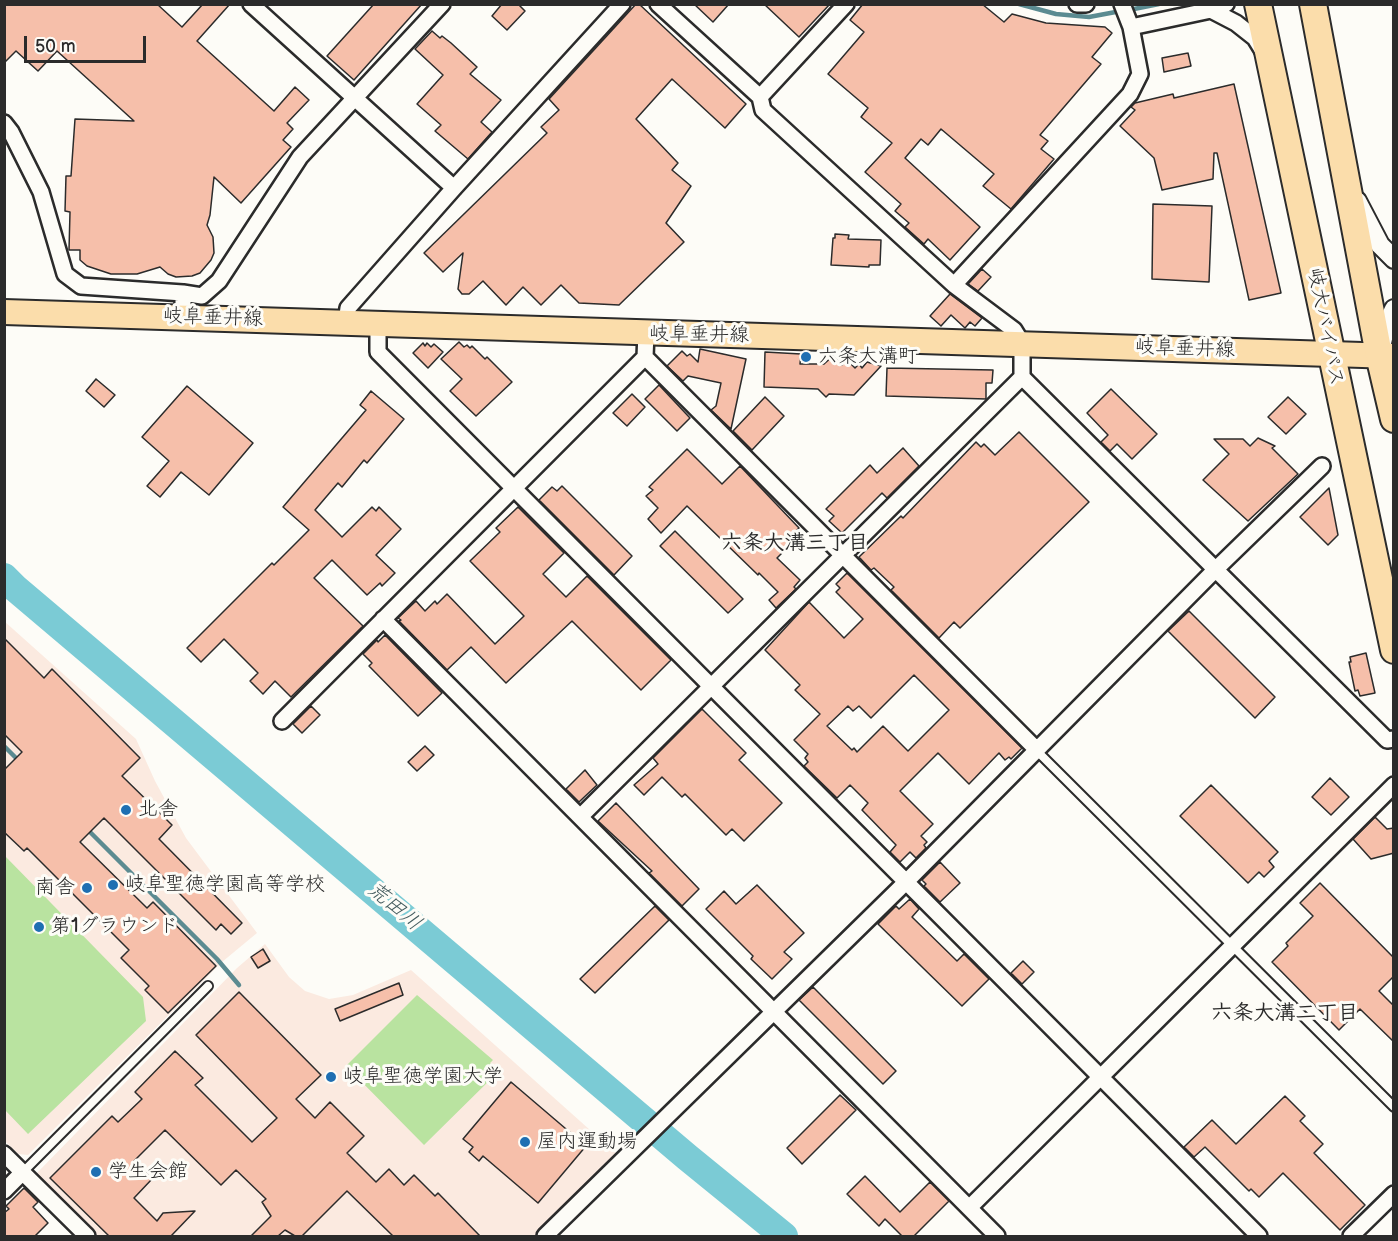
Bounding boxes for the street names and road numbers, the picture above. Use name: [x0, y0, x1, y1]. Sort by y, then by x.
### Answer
street label: 岐大バイパス: [1302, 266, 1348, 388]
street label: 岐阜垂井線: [163, 304, 263, 332]
street label: 岐阜垂井線: [649, 322, 749, 348]
street label: 岐阜垂井線: [1135, 335, 1235, 363]

